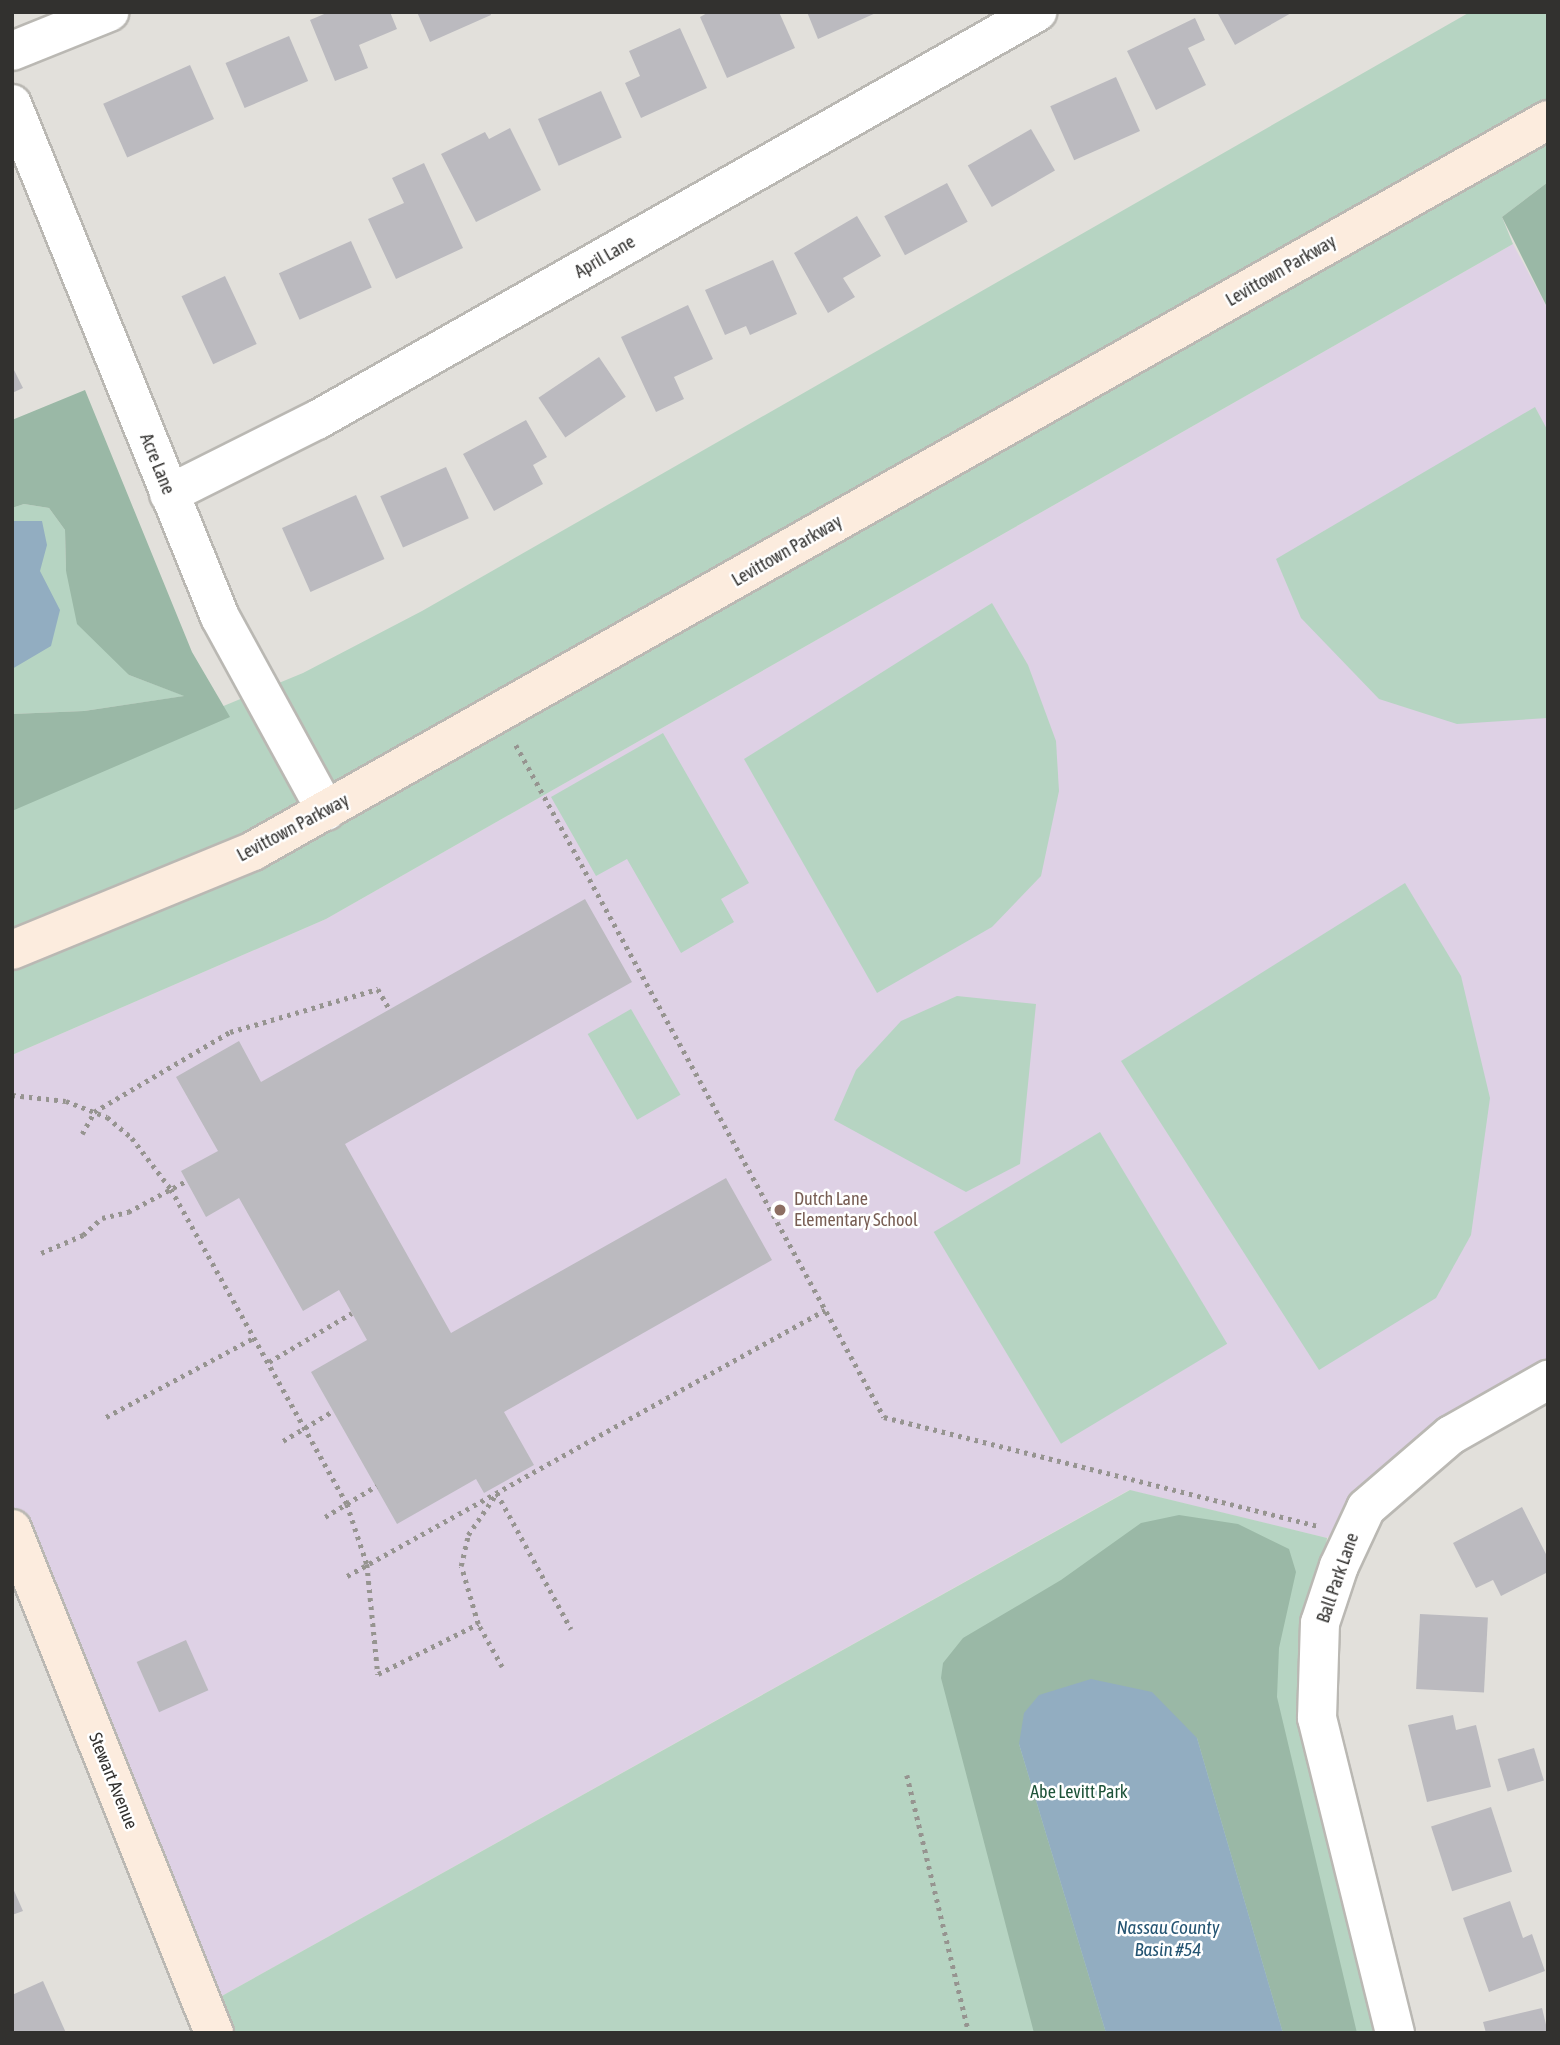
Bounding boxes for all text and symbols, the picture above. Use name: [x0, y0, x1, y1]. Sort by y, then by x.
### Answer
street label: April Lane: [571, 231, 639, 283]
street label: Levittown Parkway: [1222, 231, 1340, 311]
street label: Acre Lane: [135, 430, 179, 498]
street label: Levittown Parkway: [728, 511, 846, 591]
street label: Levittown Parkway: [233, 790, 353, 866]
place label: Dutch Lane Elementary School: [794, 1189, 918, 1232]
marker: Dutch Lane Elementary School: [772, 1202, 788, 1218]
street label: Ball Park Lane: [1313, 1530, 1363, 1626]
street label: Stewart Avenue: [84, 1730, 142, 1832]
park label: Abe Levitt Park: [1030, 1781, 1128, 1803]
water label: Nassau County Basin #54: [1116, 1917, 1220, 1961]

